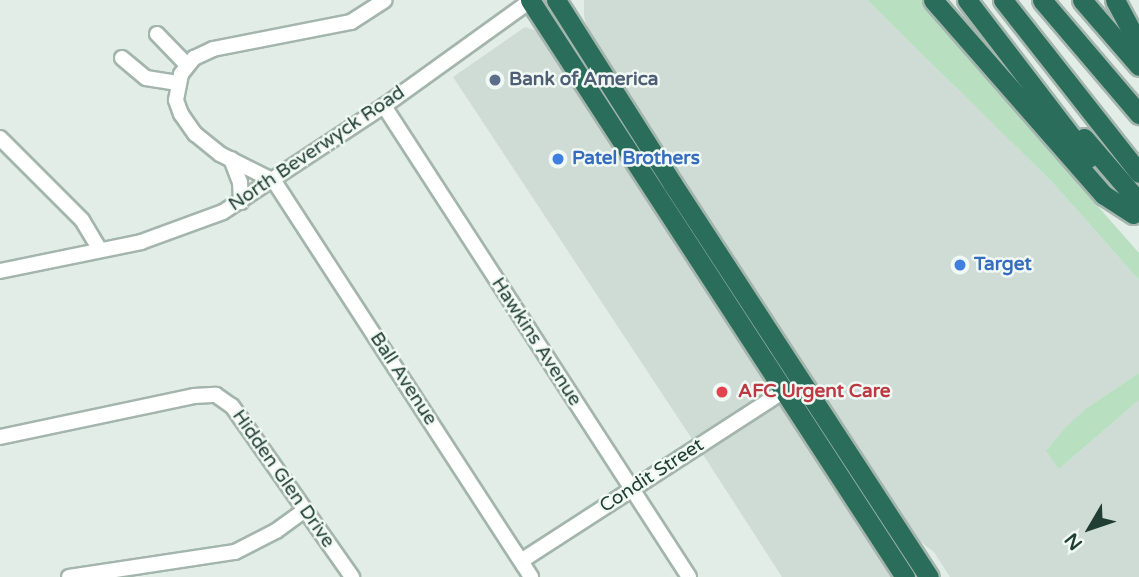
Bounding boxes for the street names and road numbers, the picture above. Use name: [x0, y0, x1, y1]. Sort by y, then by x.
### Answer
street label: North Beverwyck Road: [225, 82, 409, 216]
street label: Hawkins Avenue: [486, 273, 586, 411]
street label: Ball Avenue: [365, 328, 441, 430]
street label: Hidden Glen Drive: [227, 406, 339, 552]
street label: Condit Street: [596, 434, 708, 518]

